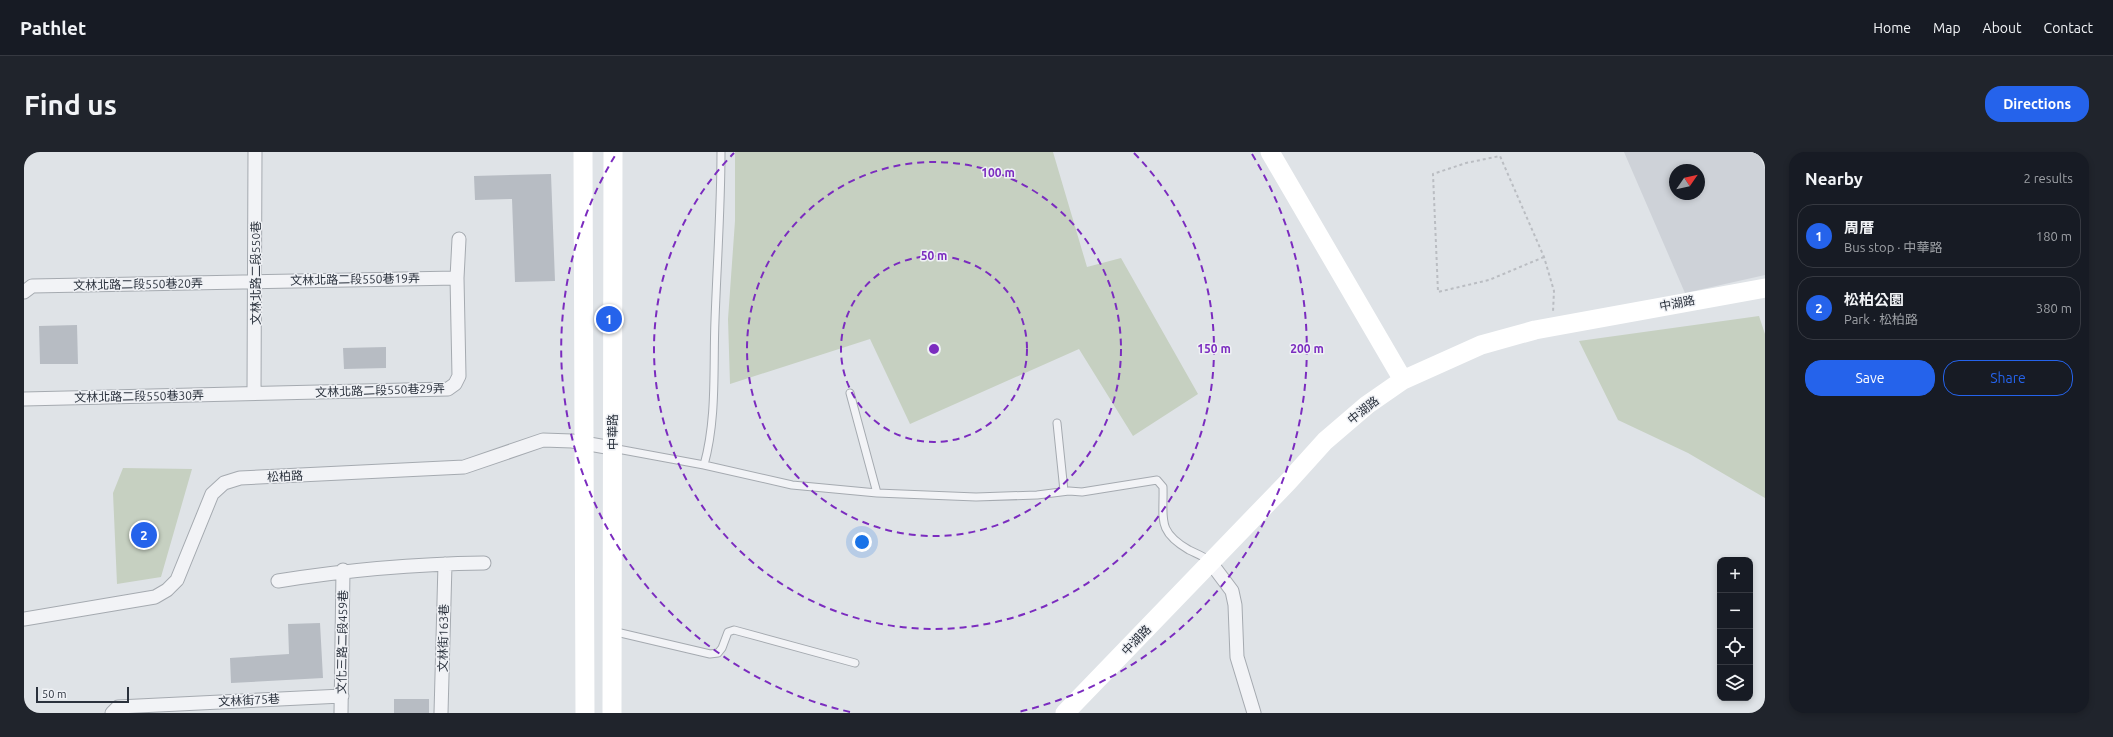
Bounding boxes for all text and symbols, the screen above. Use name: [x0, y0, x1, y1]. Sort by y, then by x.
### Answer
text: Pathlet: [20, 17, 86, 39]
text: Home: [1873, 20, 1911, 36]
text: Map: [1933, 20, 1961, 36]
text: About: [1983, 20, 2022, 36]
text: Contact: [2044, 20, 2093, 36]
button: Directions: [1985, 86, 2089, 122]
text: Find us: [24, 89, 117, 120]
north arrow: [1669, 164, 1705, 200]
text: 100 m: [981, 166, 1015, 179]
text: Nearby: [1805, 169, 1863, 188]
text: 2 results: [2023, 171, 2073, 185]
text: 周厝: [1844, 219, 1874, 236]
street label: 文林北路二段550巷: [249, 221, 262, 325]
text: 1: [1815, 229, 1823, 243]
text: 180 m: [2036, 229, 2072, 243]
text: Bus stop · 中華路: [1844, 240, 1942, 254]
text: 50 m: [921, 249, 947, 262]
street label: 文林北路二段550巷19弄: [290, 271, 420, 287]
street label: 文林北路二段550巷20弄: [73, 276, 203, 292]
text: 松柏公園: [1844, 291, 1904, 308]
street label: 中湖路: [1658, 293, 1696, 313]
text: 2: [1815, 301, 1823, 315]
text: 380 m: [2036, 301, 2072, 315]
pin: 1: [596, 304, 622, 334]
text: Park · 松柏路: [1844, 312, 1918, 326]
centre of rings: [927, 342, 941, 356]
text: 150 m: [1197, 342, 1231, 355]
text: 200 m: [1290, 342, 1324, 355]
button: Save: [1805, 360, 1935, 396]
button: Share: [1943, 360, 2073, 396]
street label: 文林北路二段550巷29弄: [315, 381, 445, 399]
street label: 文林北路二段550巷30弄: [74, 388, 204, 404]
street label: 中湖路: [1345, 394, 1381, 426]
street label: 中華路: [606, 414, 619, 450]
street label: 松柏路: [267, 469, 303, 483]
pin: 2: [131, 520, 157, 550]
your location: [852, 532, 872, 552]
map controls: [1717, 557, 1753, 701]
button: +: [1717, 557, 1753, 593]
street label: 文化三路二段459巷: [335, 590, 349, 694]
button: −: [1717, 593, 1753, 629]
street label: 文林街163巷: [436, 604, 450, 672]
street label: 中湖路: [1119, 623, 1153, 657]
button: locate: [1717, 629, 1753, 665]
button: layers: [1717, 665, 1753, 701]
scale bar: [36, 685, 129, 704]
text: 50 m: [42, 688, 66, 700]
street label: 文林街75巷: [218, 692, 280, 708]

